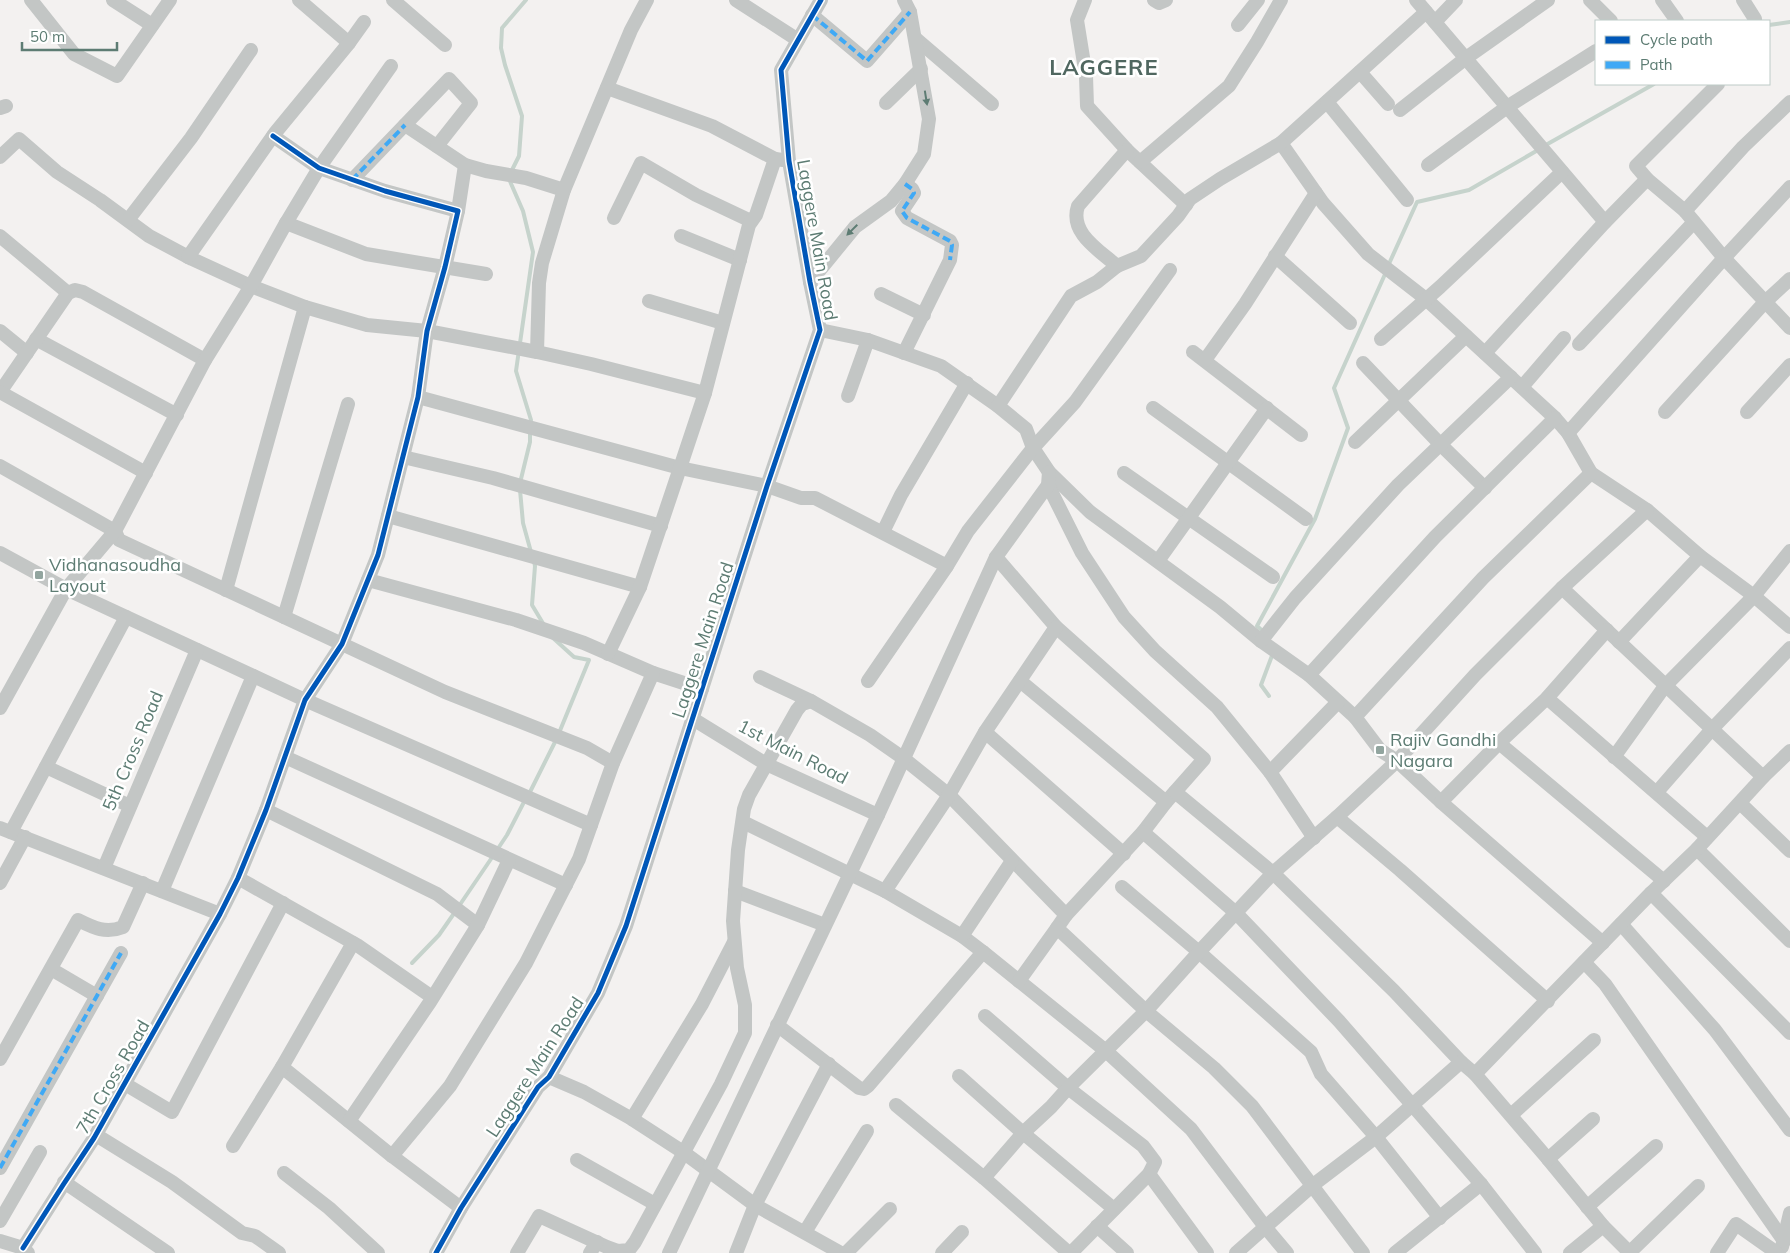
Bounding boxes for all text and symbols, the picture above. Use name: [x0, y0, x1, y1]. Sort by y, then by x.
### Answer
scale bar: [22, 20, 118, 52]
legend: [1595, 20, 1770, 85]
text: 50 m: [30, 27, 65, 46]
text: Cycle path: [1640, 30, 1713, 49]
district label: LAGGERE: [1049, 53, 1159, 81]
text: Path: [1640, 55, 1672, 74]
one-way arrow: [923, 91, 931, 107]
street label: Laggere Main Road: [792, 158, 843, 322]
one-way arrow: [847, 224, 859, 236]
place label: Vidhanasoudha Layout: [49, 553, 181, 597]
street label: Laggere Main Road: [666, 559, 739, 721]
marker: Vidhanasoudha Layout: [33, 569, 45, 581]
street label: 5th Cross Road: [97, 687, 168, 814]
street label: 1st Main Road: [734, 714, 852, 789]
place label: Rajiv Gandhi Nagara: [1390, 728, 1496, 772]
marker: Rajiv Gandhi Nagara: [1374, 744, 1386, 756]
street label: Laggere Main Road: [481, 992, 589, 1141]
street label: 7th Cross Road: [71, 1016, 155, 1138]

